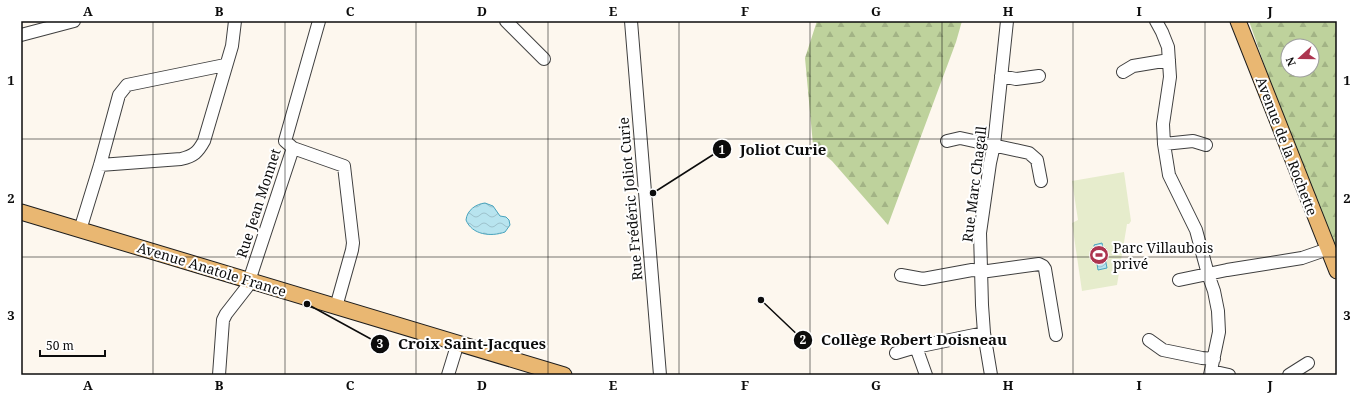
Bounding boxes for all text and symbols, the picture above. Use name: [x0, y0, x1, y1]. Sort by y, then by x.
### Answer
text: A: [83, 2, 93, 20]
text: B: [215, 2, 224, 20]
text: C: [346, 2, 355, 20]
text: D: [477, 2, 487, 20]
text: E: [609, 2, 618, 20]
text: F: [741, 2, 749, 20]
text: G: [871, 2, 881, 20]
text: H: [1003, 2, 1014, 20]
text: I: [1136, 2, 1142, 20]
text: J: [1266, 2, 1273, 20]
north arrow: [1280, 38, 1320, 78]
text: N: [1282, 55, 1299, 68]
text: 1: [7, 71, 15, 89]
text: 1: [1343, 71, 1351, 89]
street label: Avenue de la Rochette: [1252, 74, 1322, 218]
street label: Rue Frédéric Joliot Curie: [613, 117, 647, 281]
street label: Rue Marc Chagall: [957, 124, 991, 243]
callout: Joliot Curie: [712, 136, 834, 163]
text: Joliot Curie: [739, 139, 826, 159]
text: 1: [719, 141, 726, 158]
street label: Rue Jean Monnet: [231, 146, 285, 260]
text: 2: [7, 189, 15, 207]
text: 2: [1343, 189, 1351, 207]
street label: Avenue Anatole France: [135, 237, 289, 301]
place label: Parc Villaubois privé: [1113, 238, 1213, 273]
sports icon: Parc Villaubois privé: [1088, 244, 1110, 266]
text: 3: [7, 306, 15, 324]
text: 3: [1343, 306, 1351, 324]
callout: Collège Robert Doisneau: [793, 326, 1015, 353]
text: Collège Robert Doisneau: [821, 329, 1007, 349]
callout: Croix Saint-Jacques: [370, 330, 554, 357]
text: 2: [800, 331, 807, 348]
scale bar: [40, 332, 105, 358]
text: Croix Saint-Jacques: [398, 333, 546, 353]
text: 3: [377, 335, 384, 352]
text: 50 m: [46, 337, 74, 354]
text: A: [83, 376, 93, 394]
text: B: [215, 376, 224, 394]
text: C: [346, 376, 355, 394]
text: D: [477, 376, 487, 394]
text: E: [609, 376, 618, 394]
text: F: [741, 376, 749, 394]
text: G: [871, 376, 881, 394]
text: H: [1003, 376, 1014, 394]
text: I: [1136, 376, 1142, 394]
text: J: [1266, 376, 1273, 394]

